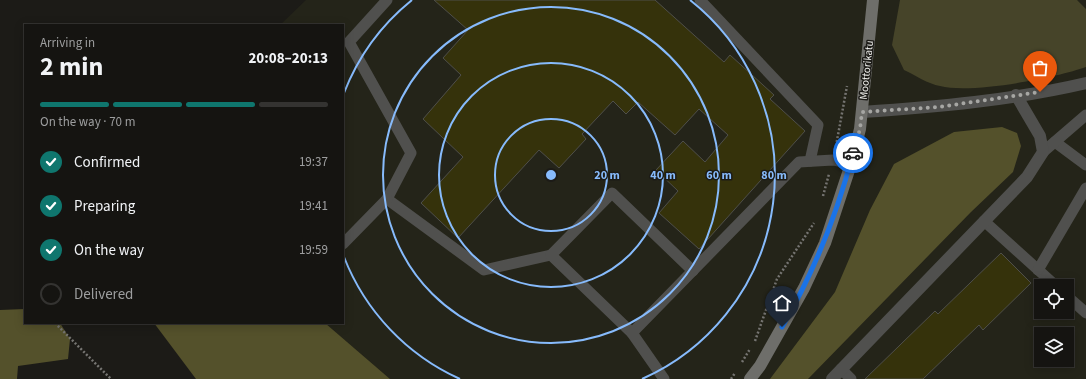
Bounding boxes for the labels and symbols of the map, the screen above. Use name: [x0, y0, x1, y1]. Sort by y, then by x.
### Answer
street label: Moottorikatu: [856, 40, 877, 101]
pin: [1023, 51, 1057, 92]
courier: [833, 133, 873, 173]
text: 20 m: [594, 167, 620, 184]
text: 40 m: [650, 167, 676, 184]
text: 60 m: [706, 167, 732, 184]
text: 80 m: [761, 167, 787, 184]
centre of rings: [544, 168, 558, 182]
pin: [765, 286, 799, 327]

